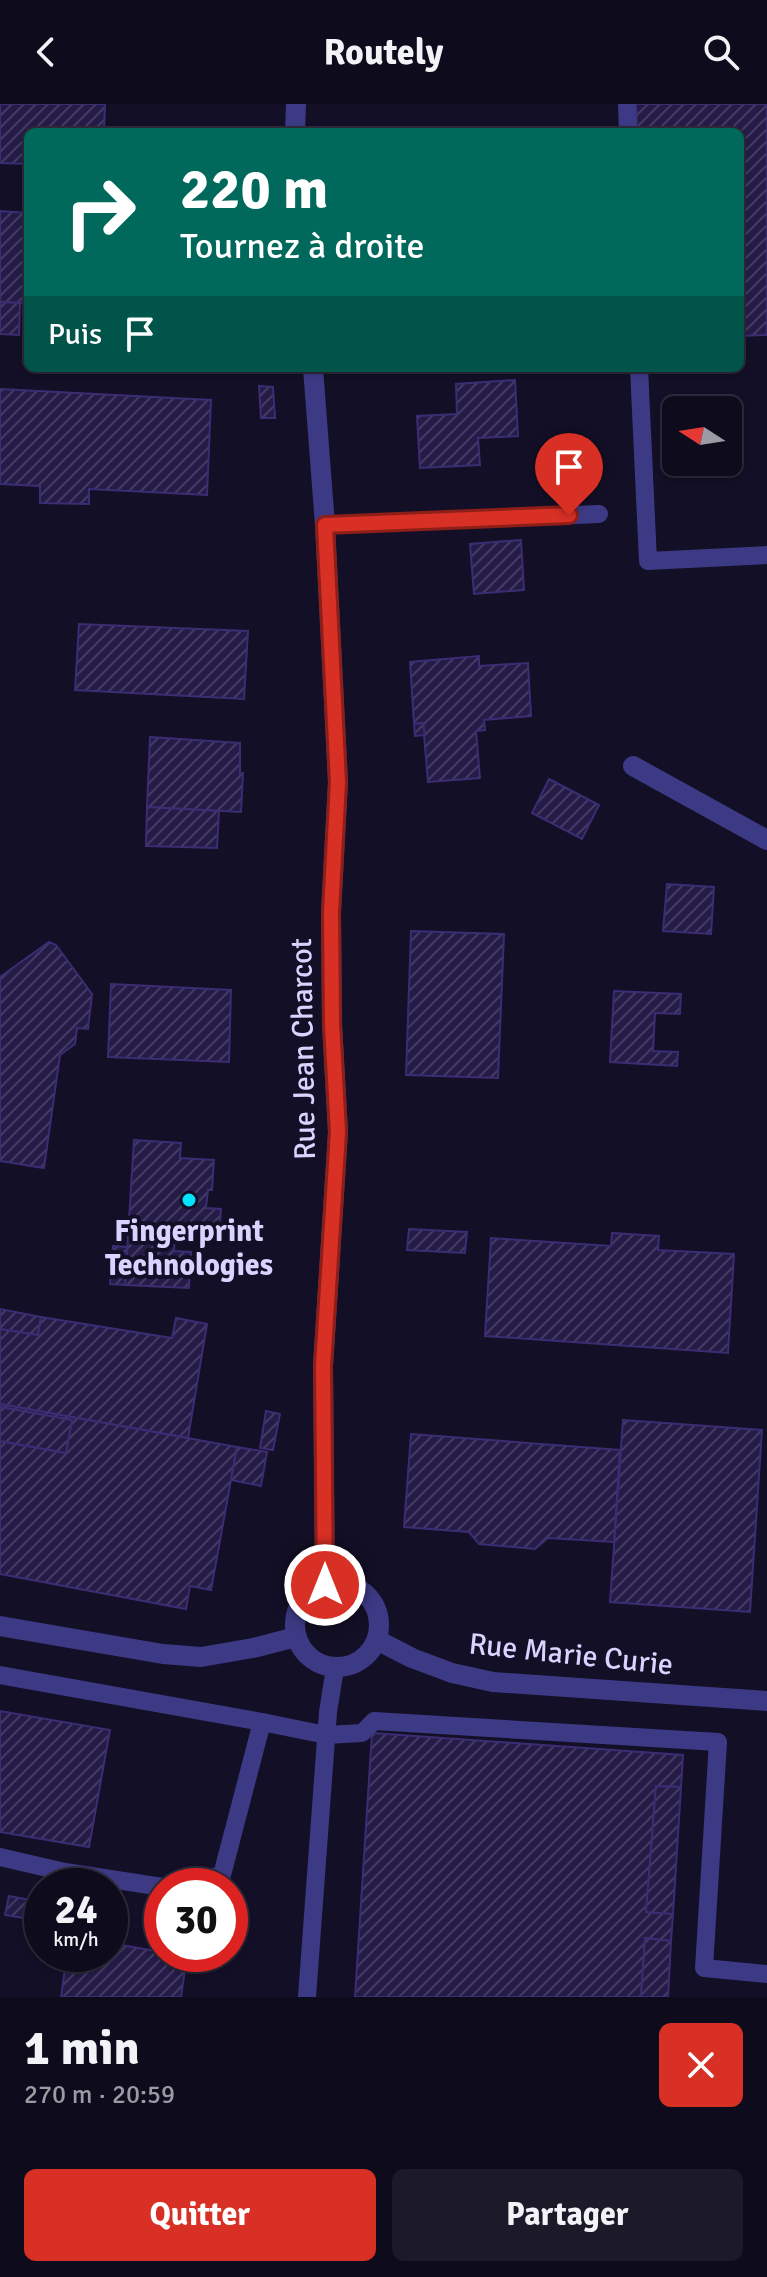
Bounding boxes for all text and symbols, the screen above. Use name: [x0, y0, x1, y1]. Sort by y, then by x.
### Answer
icon: back: [24, 30, 68, 74]
text: Routely: [324, 30, 443, 75]
icon: search: [699, 30, 743, 74]
text: 220 m: [180, 155, 328, 224]
icon: right: [48, 160, 152, 264]
text: Tournez à droite: [180, 224, 424, 269]
icon: arrive: [118, 312, 162, 356]
text: Puis: [48, 316, 102, 353]
north arrow: [662, 396, 742, 476]
map controls: [662, 396, 742, 476]
pin: [535, 433, 603, 515]
icon: arrive: [547, 445, 591, 489]
street label: Rue Jean Charcot: [283, 938, 324, 1160]
marker: Fingerprint Technologies: [180, 1191, 198, 1209]
place label: Fingerprint Technologies: [105, 1213, 273, 1284]
position arrow: [283, 1543, 367, 1627]
street label: Rue Marie Curie: [467, 1625, 675, 1684]
speed limit sign: 30: [144, 1868, 248, 1972]
text: 24: [54, 1885, 98, 1935]
text: km/h: [53, 1927, 99, 1952]
text: 1 min: [24, 2019, 140, 2078]
button: close: [659, 2023, 743, 2107]
text: 270 m · 20:59: [24, 2079, 175, 2111]
button: Quitter: [24, 2169, 376, 2261]
button: Partager: [392, 2169, 743, 2261]

